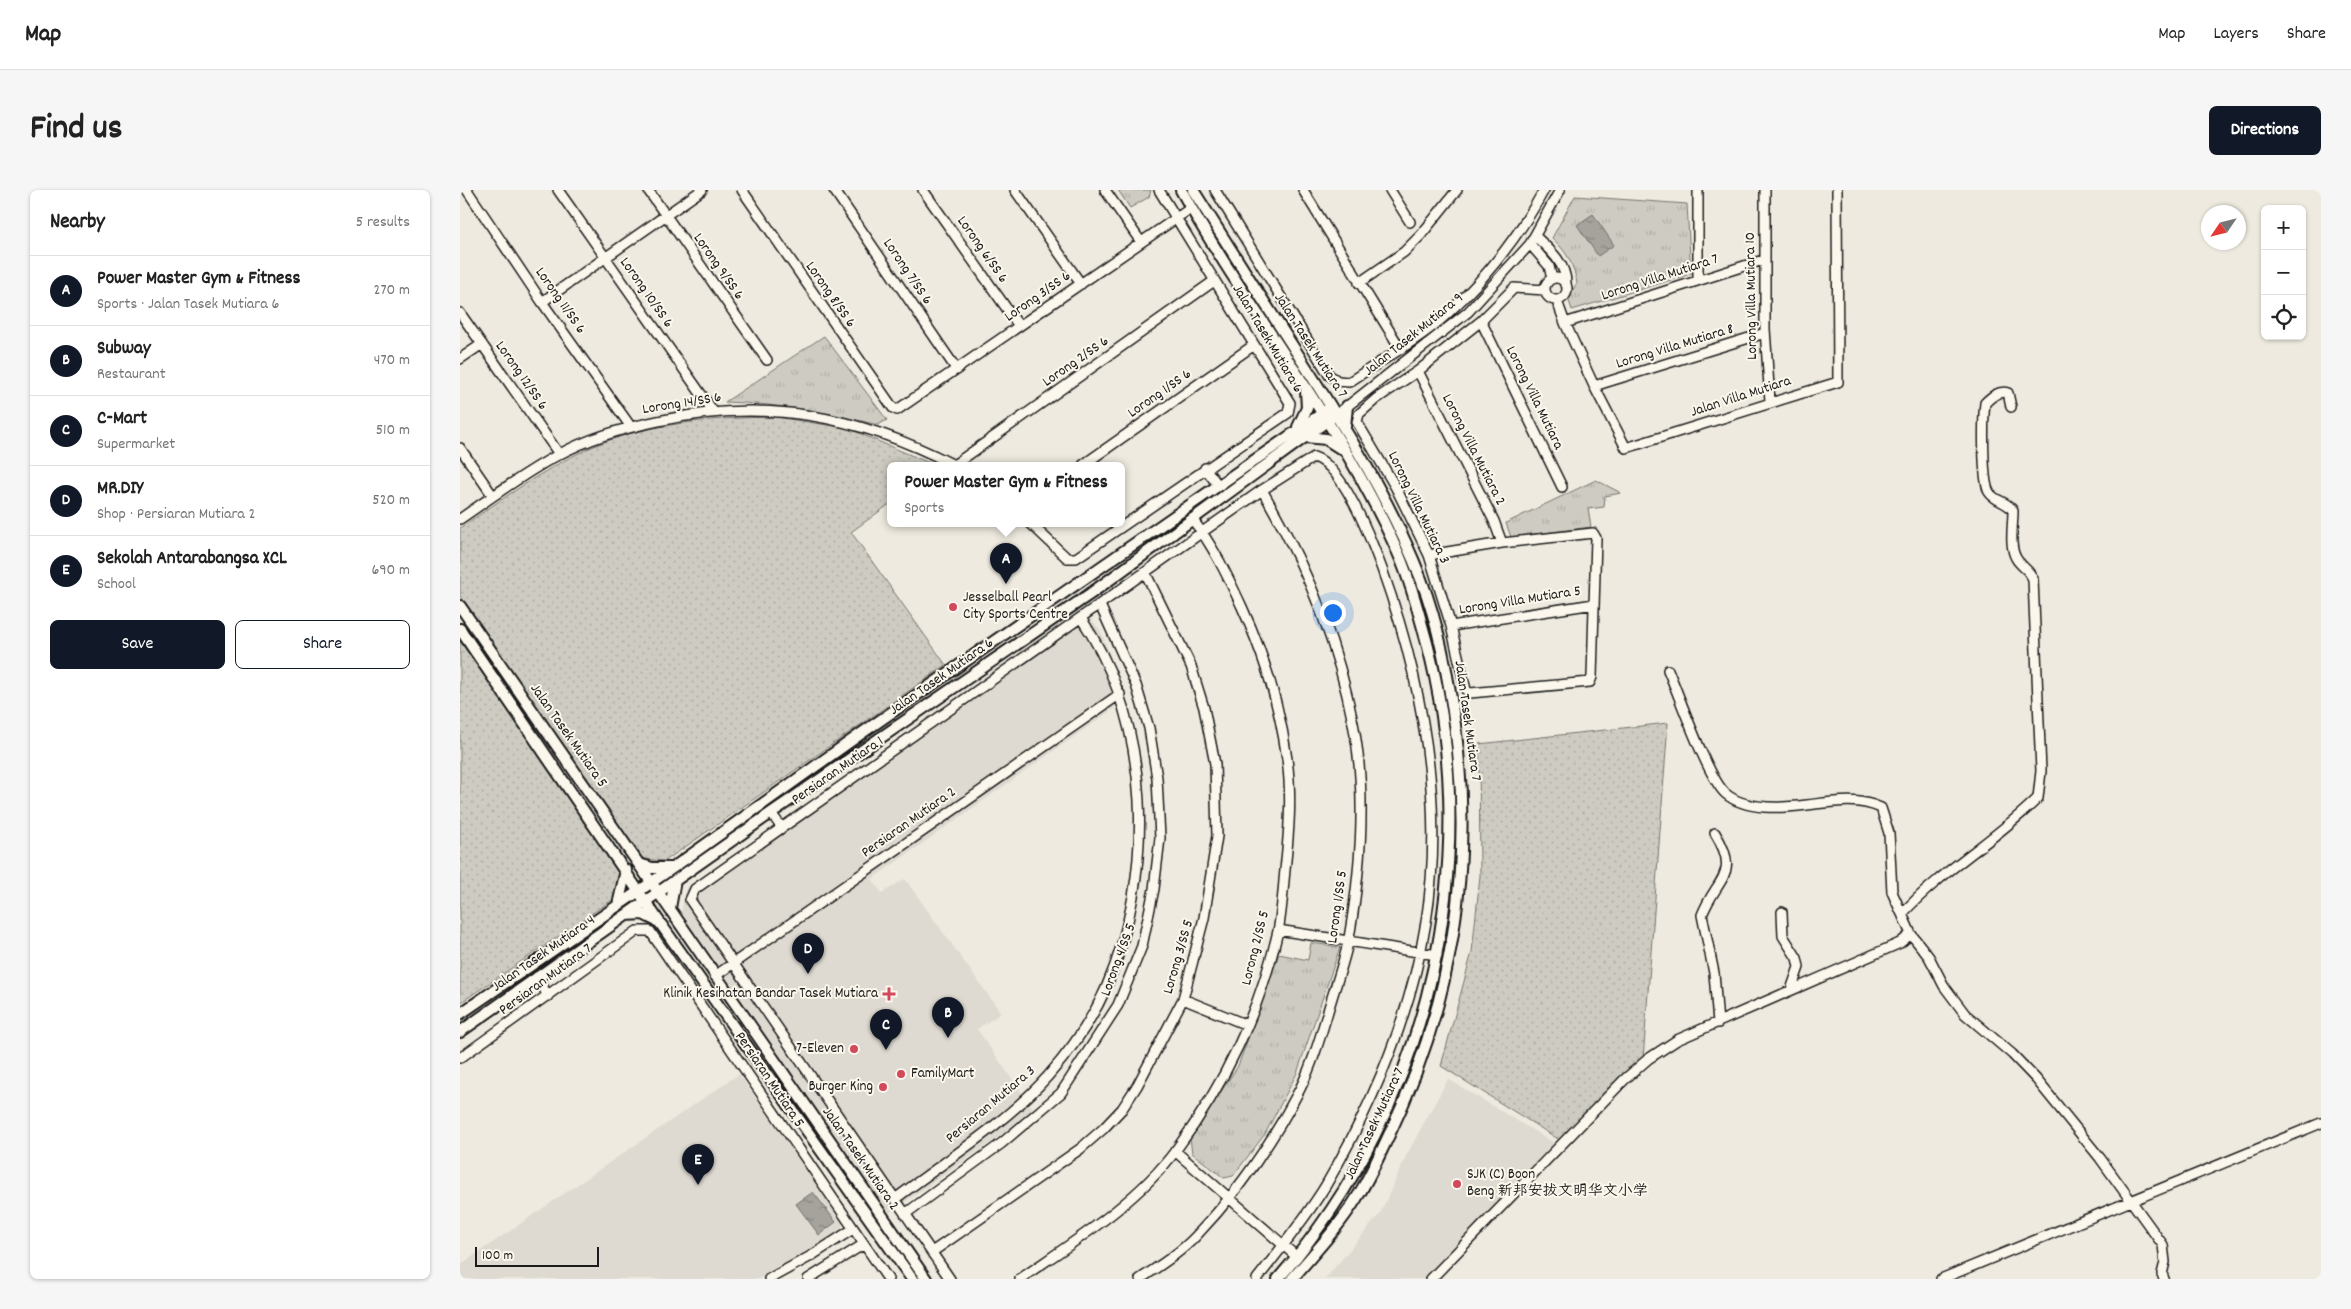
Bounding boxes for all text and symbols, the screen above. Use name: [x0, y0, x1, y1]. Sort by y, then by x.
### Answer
text: Map: [25, 18, 61, 52]
text: Map: [2158, 22, 2185, 47]
text: Layers: [2213, 22, 2259, 47]
text: Share: [2287, 22, 2326, 47]
text: Find us: [30, 105, 122, 155]
button: Directions: [2209, 106, 2321, 155]
north arrow: [2201, 205, 2246, 250]
map controls: [2261, 205, 2306, 340]
button: +: [2261, 205, 2306, 250]
text: Nearby: [50, 208, 105, 238]
text: 5 results: [356, 211, 410, 234]
street label: Lorong 6/SS 6: [951, 212, 1013, 288]
street label: Lorong 9/SS 6: [687, 229, 749, 305]
street label: Lorong Villa Mutiara 10: [1740, 232, 1764, 360]
street label: Lorong 7/SS 6: [877, 234, 937, 310]
street label: Lorong Villa Mutiara 7: [1599, 249, 1722, 307]
button: −: [2261, 250, 2306, 295]
street label: Lorong 10/SS 6: [614, 253, 678, 333]
street label: Lorong 8/SS 6: [799, 257, 861, 333]
street label: Lorong 11/SS 6: [529, 263, 591, 339]
text: Power Master Gym & Fitness: [97, 266, 300, 293]
street label: Lorong 3/SS 6: [1000, 266, 1076, 328]
text: A: [62, 279, 70, 302]
text: 270 m: [374, 279, 410, 302]
street label: Jalan Tasek Mutiara 6: [1226, 281, 1308, 397]
street label: Jalan Tasek Mutiara 9: [1359, 288, 1469, 382]
street label: Jalan Tasek Mutiara 7: [1268, 289, 1352, 403]
text: Sports · Jalan Tasek Mutiara 6: [97, 293, 279, 316]
button: locate: [2261, 295, 2306, 340]
street label: Lorong Villa Mutiara 8: [1613, 319, 1737, 375]
street label: Lorong 2/SS 6: [1038, 331, 1114, 393]
text: Subway: [97, 336, 151, 363]
street label: Lorong 12/SS 6: [489, 337, 553, 415]
street label: Lorong Villa Mutiara: [1499, 343, 1569, 454]
text: B: [62, 349, 70, 372]
text: 470 m: [374, 349, 410, 372]
text: Restaurant: [97, 363, 166, 386]
street label: Lorong 1/SS 6: [1124, 364, 1196, 424]
street label: Jalan Villa Mutiara: [1688, 370, 1795, 424]
street label: Lorong 14/SS 6: [641, 387, 723, 421]
street label: Lorong Villa Mutiara 2: [1435, 390, 1511, 510]
text: C-Mart: [97, 406, 147, 433]
text: C: [62, 419, 70, 442]
text: 510 m: [376, 419, 410, 442]
text: Supermarket: [97, 433, 175, 456]
street label: Lorong Villa Mutiara 3: [1381, 448, 1455, 568]
popup: [887, 462, 1125, 527]
text: Power Master Gym & Fitness: [904, 470, 1108, 497]
text: MR.DIY: [97, 476, 143, 503]
text: D: [62, 489, 70, 512]
text: 520 m: [372, 489, 410, 512]
text: Sports: [904, 497, 944, 520]
text: Shop · Persiaran Mutiara 2: [97, 503, 255, 526]
pin: A: [990, 543, 1022, 584]
text: Sekolah Antarabangsa XCL: [97, 546, 287, 573]
text: E: [62, 559, 70, 582]
text: 690 m: [371, 559, 410, 582]
text: School: [97, 573, 136, 596]
street label: Lorong Villa Mutiara 5: [1457, 580, 1583, 621]
place label: Jesselball Pearl City Sports Centre: [963, 587, 1068, 626]
your location: [1320, 600, 1346, 626]
marker: Jesselball Pearl City Sports Centre: [947, 601, 959, 613]
button: Save: [50, 620, 225, 669]
button: Share: [235, 620, 410, 669]
street label: Jalan Tasek Mutiara 6: [885, 633, 999, 721]
street label: Jalan Tasek Mutiara 7: [1448, 659, 1486, 783]
street label: Jalan Tasek Mutiara 5: [524, 679, 612, 793]
street label: Persiaran Mutiara 1: [787, 731, 889, 811]
street label: Persiaran Mutiara 2: [857, 782, 961, 864]
street label: Lorong 1/SS 5: [1322, 869, 1354, 945]
street label: Lorong 2/SS 5: [1236, 908, 1276, 988]
street label: Jalan Tasek Mutiara 4: [488, 910, 600, 998]
street label: Lorong 3/SS 5: [1158, 917, 1200, 997]
street label: Lorong 4/SS 5: [1096, 920, 1142, 1000]
pin: D: [792, 933, 824, 974]
street label: Persiaran Mutiara 7: [495, 939, 597, 1021]
place label: Klinik Kesihatan Bandar Tasek Mutiara: [663, 983, 879, 1005]
marker: Klinik Kesihatan Bandar Tasek Mutiara: [882, 987, 896, 1001]
pin: B: [932, 997, 964, 1038]
pin: C: [870, 1009, 902, 1050]
street label: Persiaran Mutiara 5: [729, 1028, 809, 1132]
place label: 7-Eleven: [796, 1038, 844, 1060]
marker: 7-Eleven: [848, 1043, 860, 1055]
street label: Persiaran Mutiara 3: [941, 1061, 1041, 1149]
place label: FamilyMart: [911, 1063, 975, 1085]
street label: Jalan Tasek Mutiara 7: [1339, 1064, 1411, 1184]
marker: FamilyMart: [895, 1068, 907, 1080]
place label: Burger King: [809, 1076, 873, 1098]
marker: Burger King: [877, 1081, 889, 1093]
street label: Jalan Tasek Mutiara 2: [816, 1103, 904, 1215]
pin: E: [682, 1144, 714, 1185]
place label: SJK (C) Boon Beng 新邦安拔文明华文小学: [1467, 1164, 1648, 1203]
marker: SJK (C) Boon Beng 新邦安拔文明华文小学: [1451, 1178, 1463, 1190]
scale bar: [475, 1244, 599, 1267]
text: 100 m: [482, 1246, 513, 1266]

